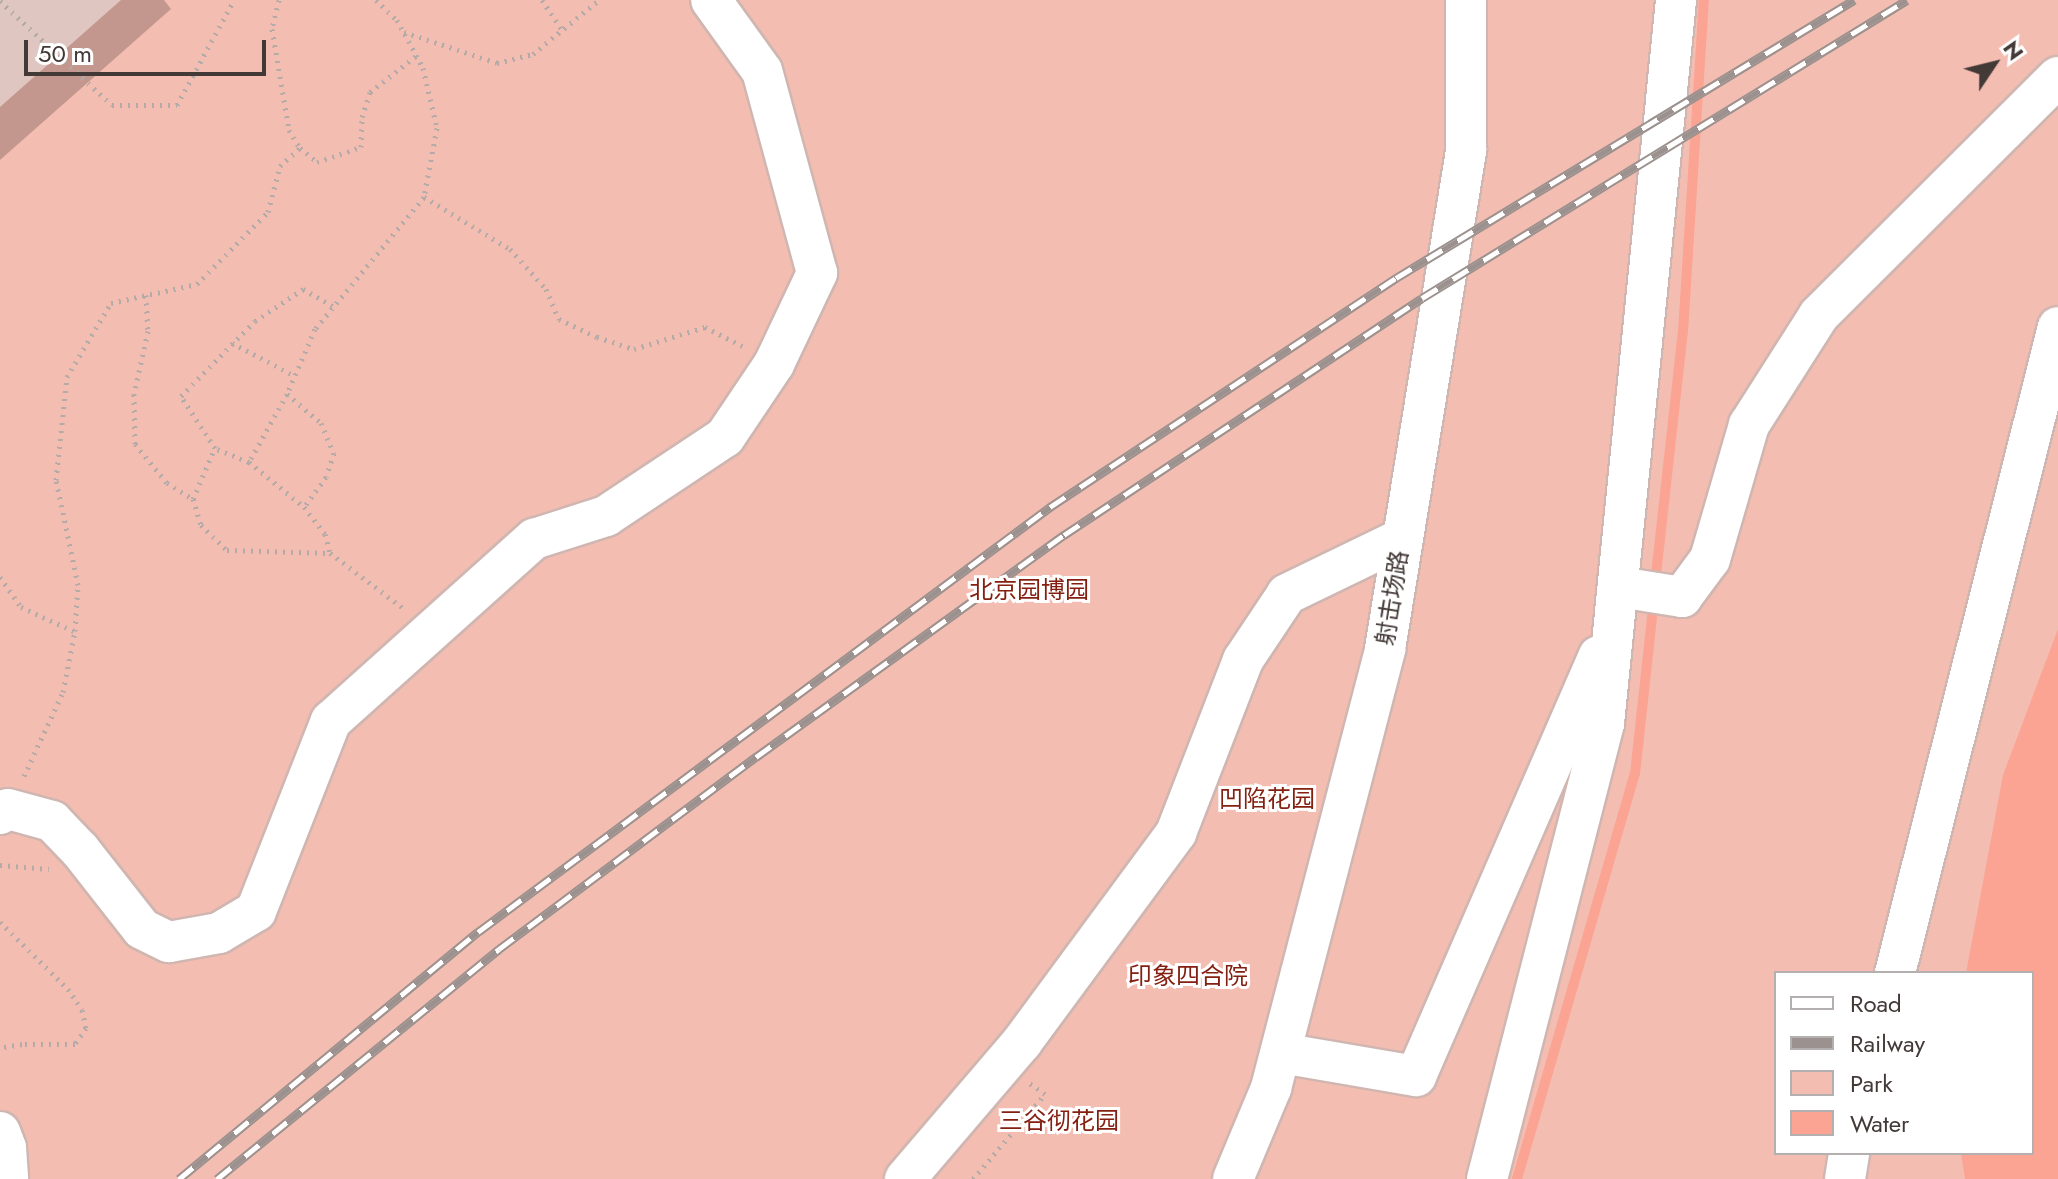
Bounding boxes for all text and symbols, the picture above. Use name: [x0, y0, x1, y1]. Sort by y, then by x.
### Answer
scale bar: [28, 24, 270, 74]
north arrow: [1954, 24, 2034, 104]
text: N: [1996, 34, 2032, 67]
text: 50 m: [38, 36, 92, 71]
street label: 射击场路: [1370, 548, 1414, 648]
park label: 北京园博园: [969, 576, 1089, 604]
park label: 凹陷花园: [1219, 785, 1315, 813]
park label: 印象四合院: [1128, 962, 1248, 990]
legend: [1774, 971, 2034, 1155]
text: Road: [1850, 986, 1902, 1021]
text: Railway: [1850, 1026, 1925, 1061]
text: Park: [1850, 1066, 1893, 1101]
text: Water: [1850, 1106, 1909, 1141]
park label: 三谷彻花园: [999, 1107, 1119, 1135]

